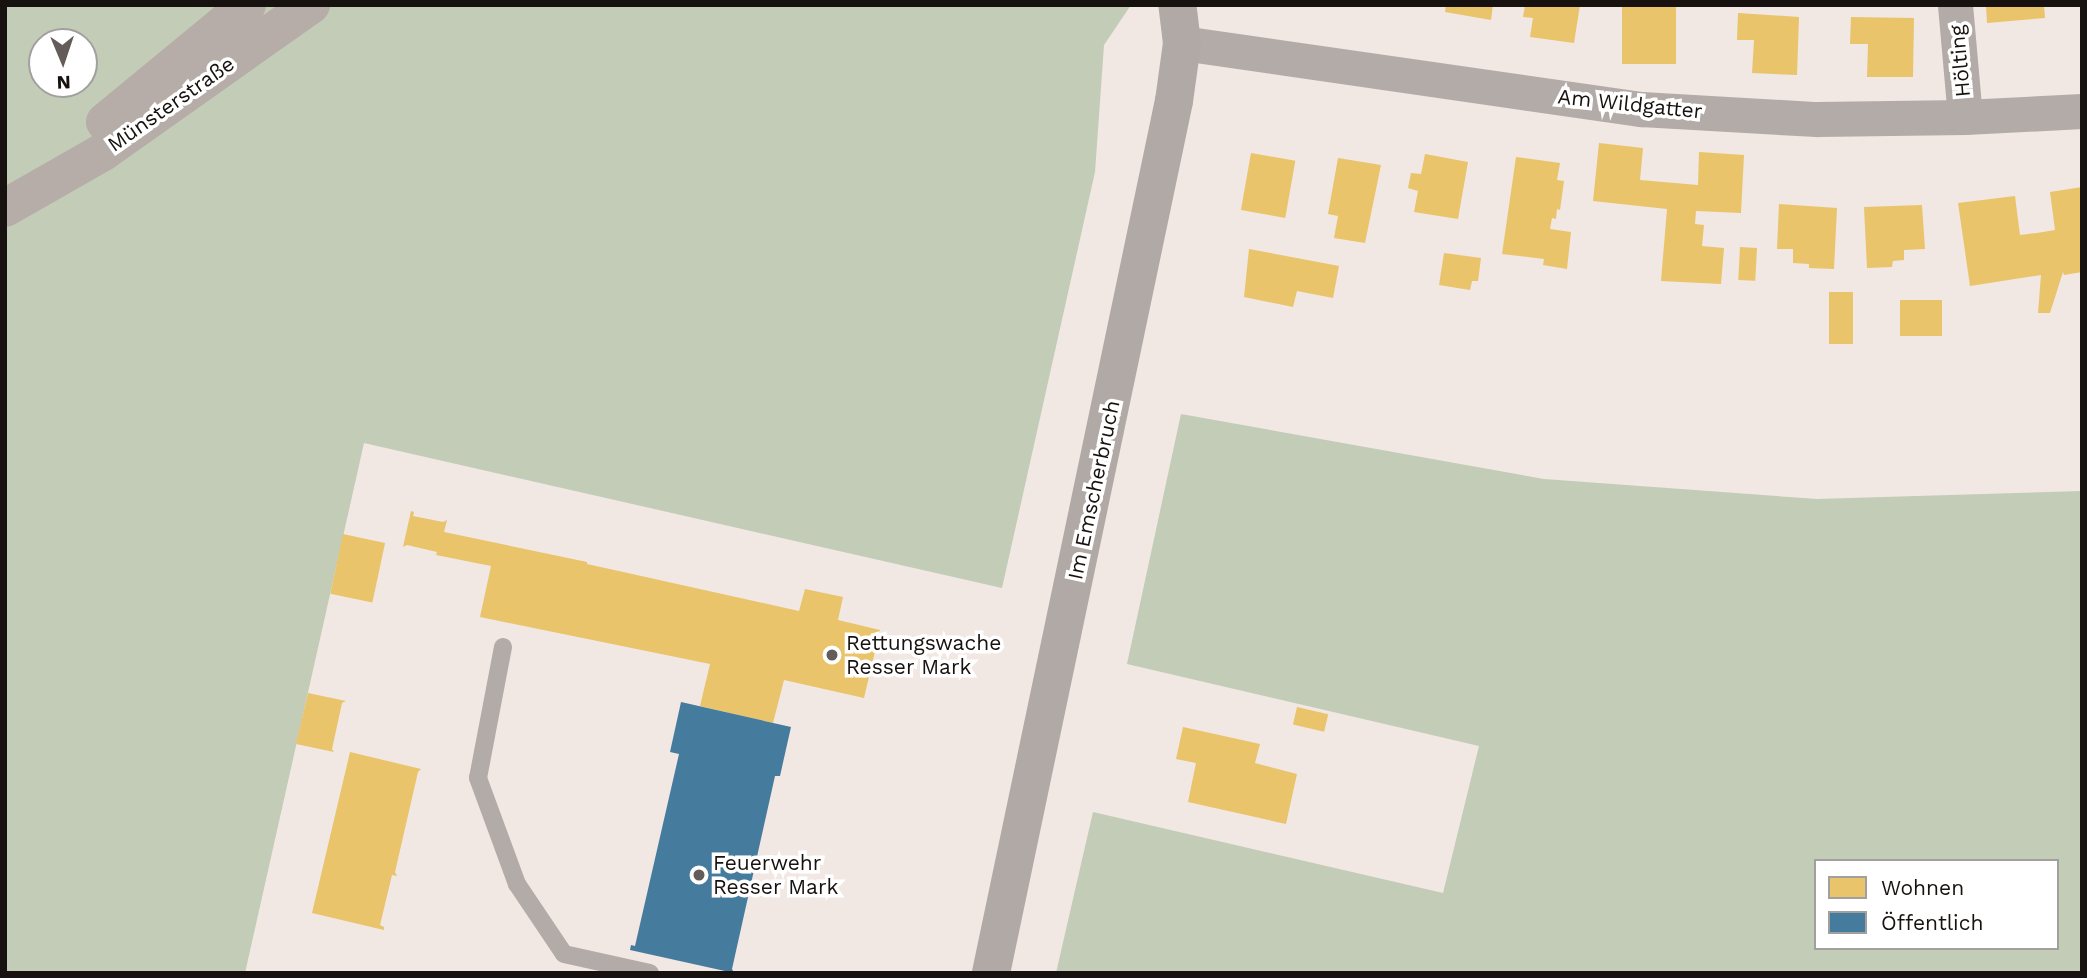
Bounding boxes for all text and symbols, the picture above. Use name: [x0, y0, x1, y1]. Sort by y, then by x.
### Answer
street label: Hölting: [1944, 24, 1976, 98]
north arrow: [28, 28, 98, 98]
street label: Münsterstraße: [103, 51, 239, 157]
text: N: [56, 71, 71, 94]
street label: Am Wildgatter: [1556, 84, 1704, 124]
street label: Im Emscherbruch: [1063, 398, 1125, 582]
place label: Rettungswache Resser Mark: [846, 630, 1001, 680]
marker: Rettungswache Resser Mark: [824, 647, 840, 663]
place label: Feuerwehr Resser Mark: [713, 850, 839, 900]
legend: [1814, 859, 2059, 950]
marker: Feuerwehr Resser Mark: [691, 867, 707, 883]
text: Wohnen: [1881, 875, 1964, 900]
text: Öffentlich: [1881, 910, 1983, 935]

